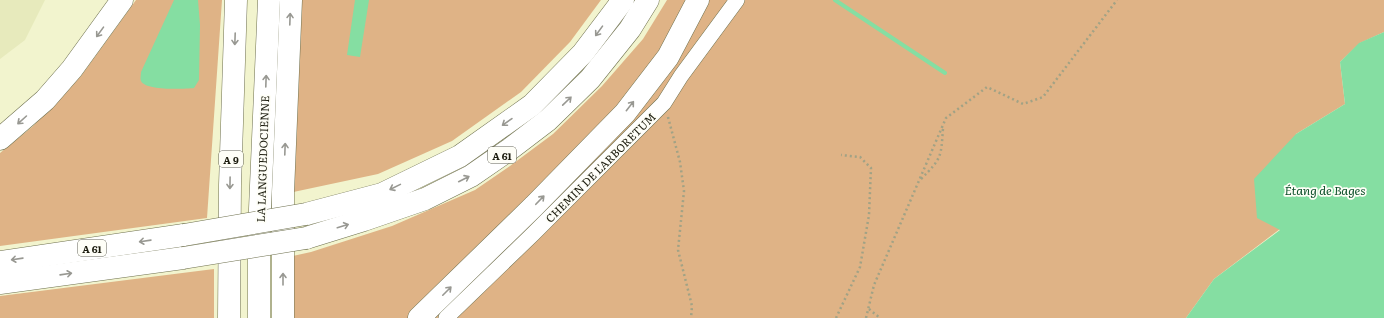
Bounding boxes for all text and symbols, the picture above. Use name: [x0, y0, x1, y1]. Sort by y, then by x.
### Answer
one-way arrow: [286, 13, 294, 26]
one-way arrow: [95, 26, 104, 37]
one-way arrow: [595, 26, 604, 37]
one-way arrow: [231, 32, 239, 45]
one-way arrow: [262, 75, 269, 88]
street label: LA LANGUEDOCIENNE: [252, 95, 272, 223]
one-way arrow: [562, 96, 572, 106]
one-way arrow: [626, 101, 634, 112]
street label: CHEMIN DE L'ARBORETUM: [541, 108, 659, 226]
one-way arrow: [17, 115, 28, 124]
one-way arrow: [502, 118, 513, 126]
one-way arrow: [281, 143, 289, 156]
road number: A 61: [488, 147, 516, 163]
road number: A 9: [219, 151, 243, 167]
one-way arrow: [458, 175, 470, 182]
one-way arrow: [227, 176, 234, 189]
water label: Étang de Bages: [1285, 181, 1365, 199]
one-way arrow: [390, 184, 402, 192]
one-way arrow: [535, 195, 545, 205]
one-way arrow: [337, 222, 350, 229]
one-way arrow: [139, 237, 152, 245]
road number: A 61: [78, 240, 106, 256]
one-way arrow: [11, 255, 24, 263]
one-way arrow: [59, 270, 72, 278]
one-way arrow: [279, 273, 287, 286]
one-way arrow: [442, 286, 452, 296]

